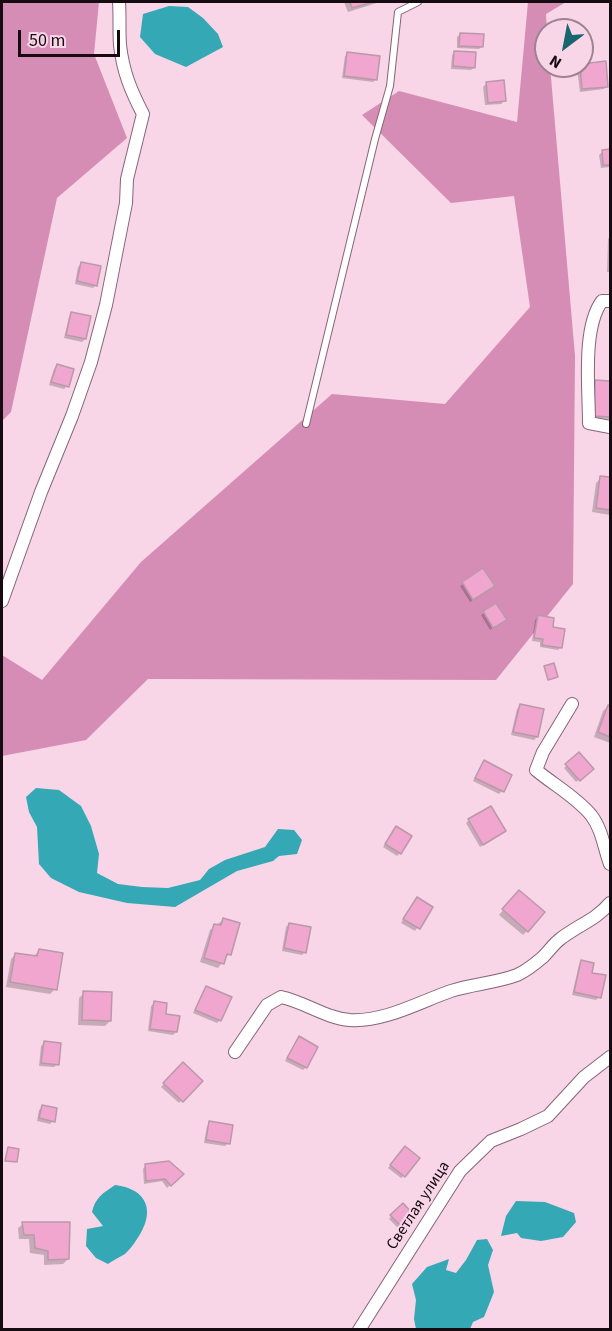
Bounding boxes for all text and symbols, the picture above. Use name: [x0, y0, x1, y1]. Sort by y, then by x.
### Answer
scale bar: [21, 18, 123, 56]
north arrow: [534, 18, 594, 78]
text: 50 m: [29, 28, 65, 53]
text: N: [545, 49, 566, 74]
street label: Светлая улица: [383, 1158, 455, 1254]

